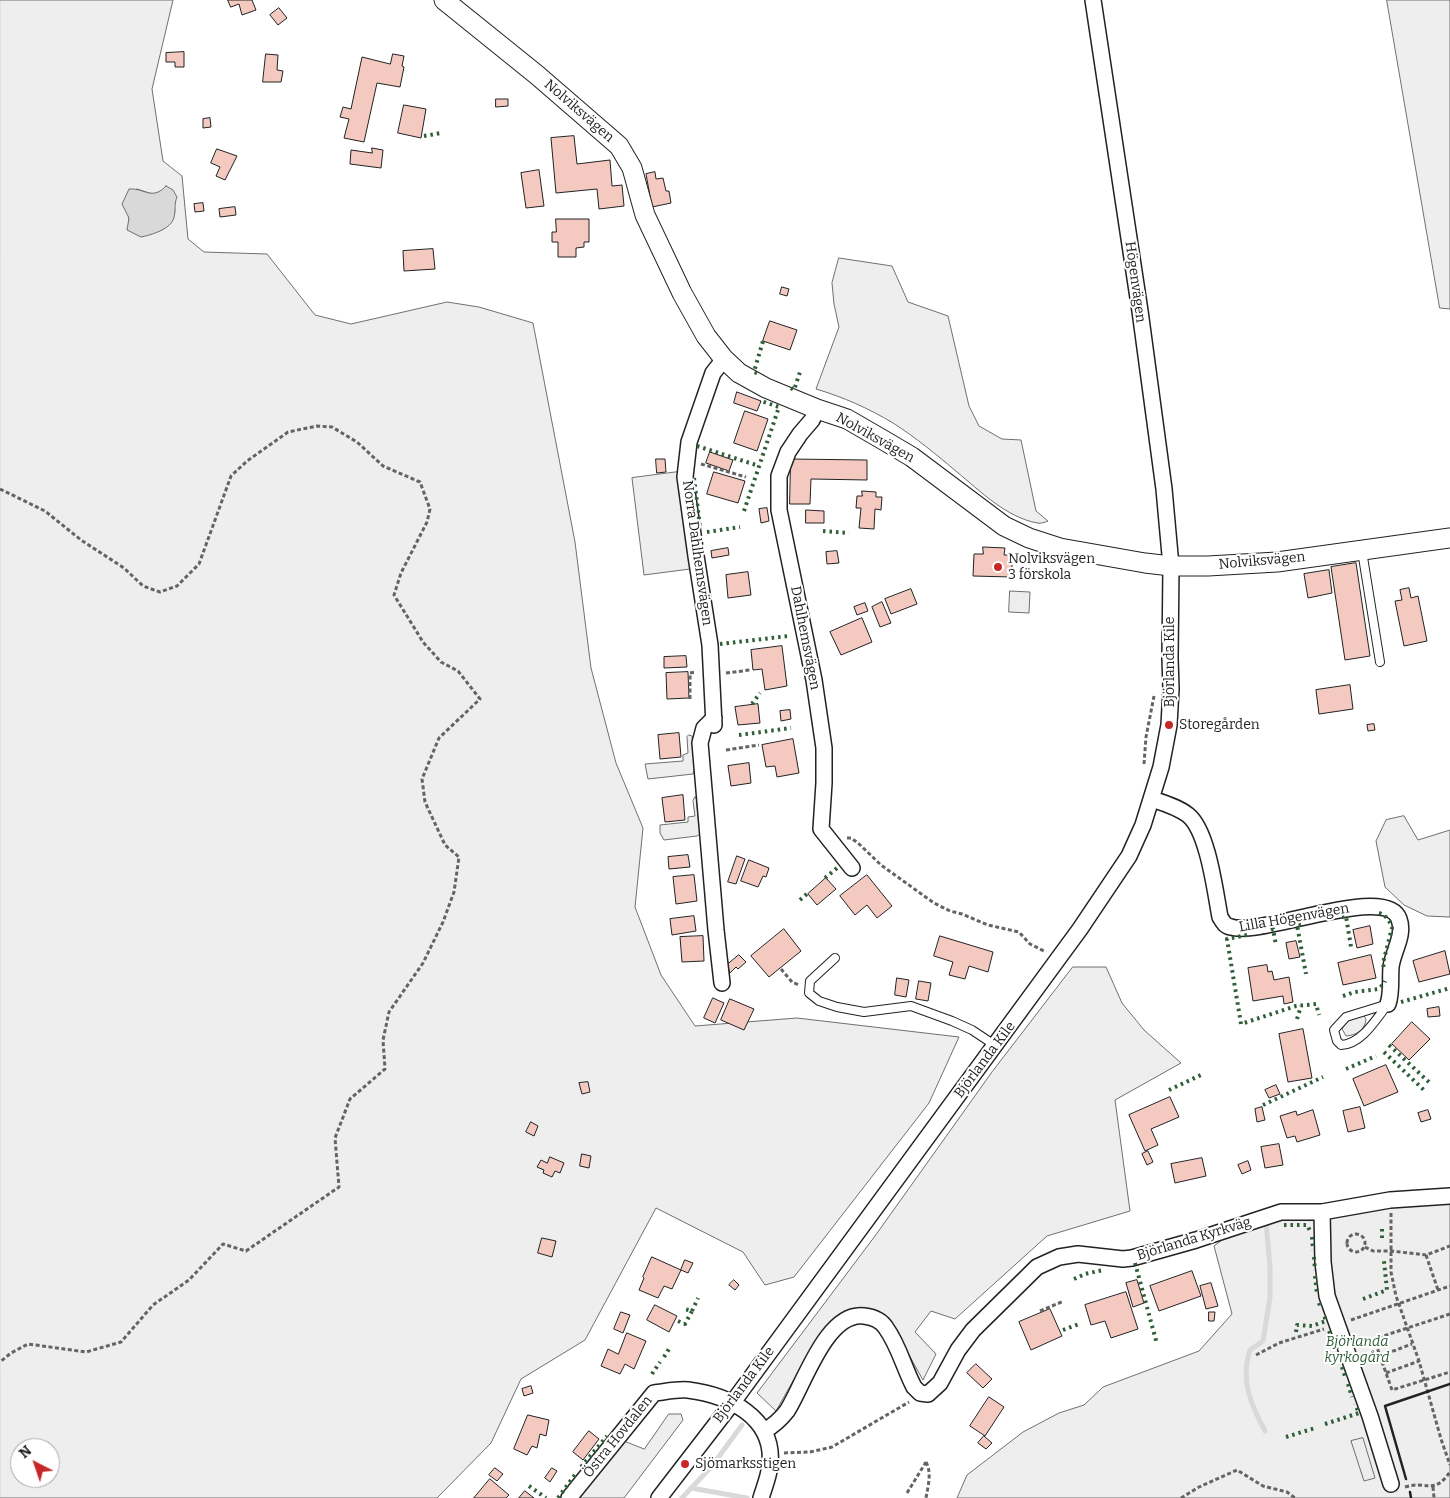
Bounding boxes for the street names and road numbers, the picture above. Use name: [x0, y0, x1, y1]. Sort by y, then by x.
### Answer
street label: Nolviksvägen: [541, 76, 617, 146]
street label: Högenvägen: [1121, 240, 1149, 324]
street label: Nolviksvägen: [833, 410, 917, 466]
street label: Norra Dahlhemsvägen: [678, 479, 716, 627]
street label: Nolviksvägen: [1218, 549, 1306, 573]
street label: Dahlhemsvägen: [787, 585, 823, 691]
street label: Björlanda Kile: [1162, 616, 1178, 708]
street label: Lilla Högenvägen: [1238, 900, 1350, 936]
street label: Björlanda Kile: [951, 1019, 1019, 1101]
street label: Björlanda Kyrkväg: [1135, 1214, 1253, 1264]
street label: Björlanda Kile: [710, 1344, 778, 1426]
street label: Östra Hovdalen: [580, 1393, 656, 1481]

